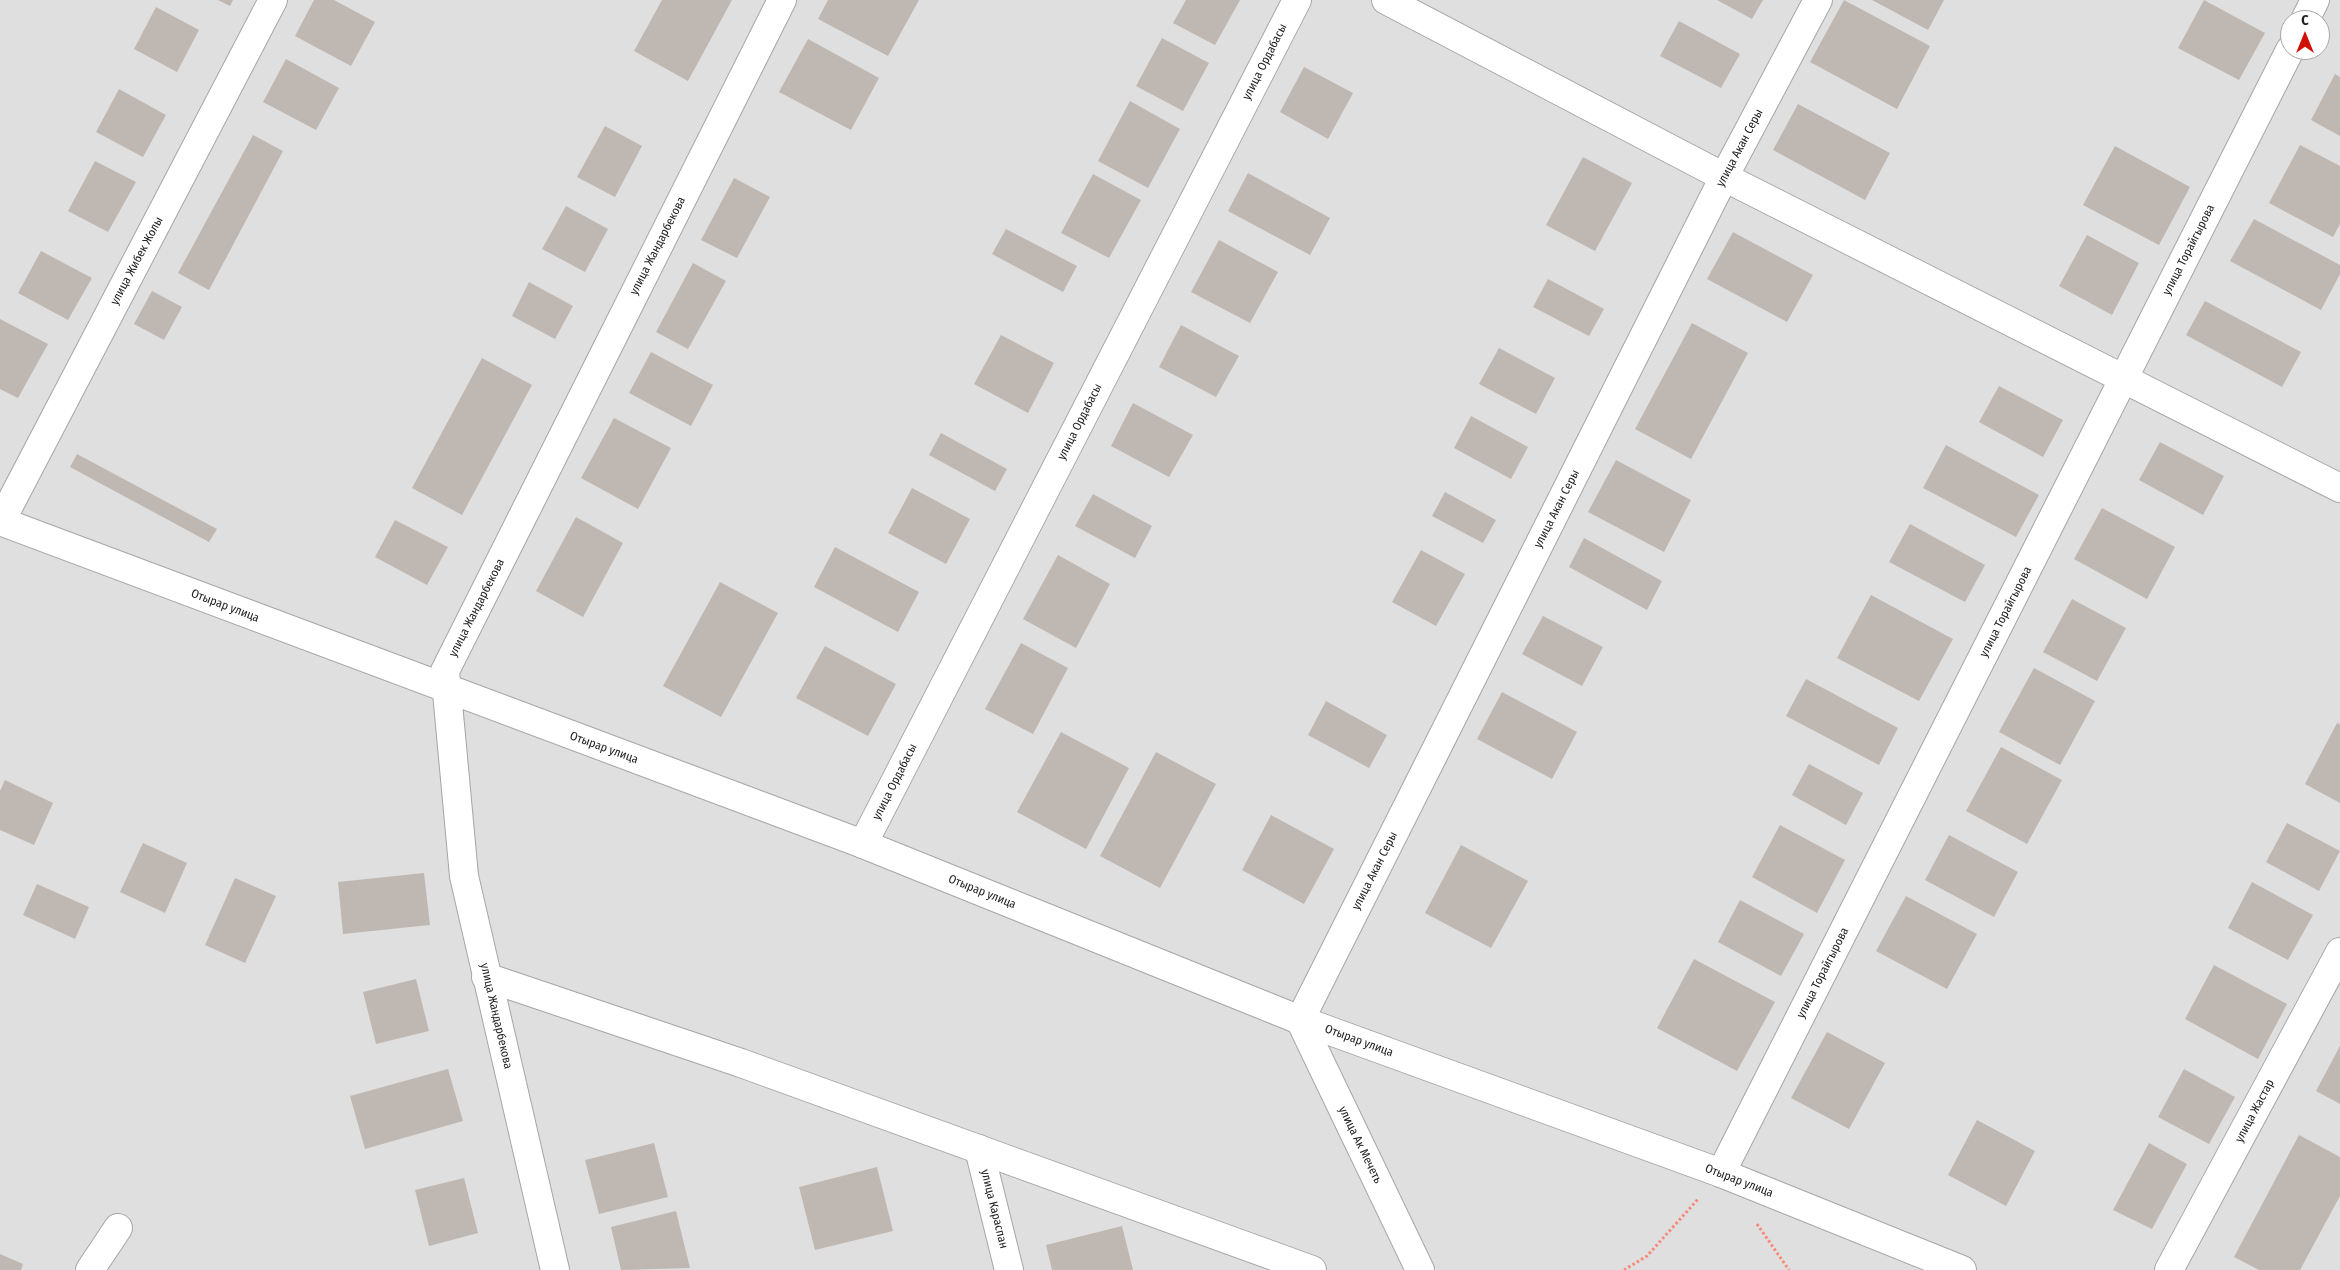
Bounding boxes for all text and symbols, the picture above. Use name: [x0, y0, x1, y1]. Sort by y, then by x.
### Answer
north arrow: [2280, 10, 2330, 60]
text: С: [2301, 12, 2309, 29]
street label: улица Ордабасы: [1240, 21, 1290, 103]
street label: улица Акан Серы: [1713, 107, 1767, 189]
street label: улица Жандарбекова: [627, 195, 689, 297]
street label: улица Торайгырова: [2160, 202, 2218, 298]
street label: улица Жибек Жолы: [108, 214, 166, 308]
street label: улица Ордабасы: [1055, 381, 1105, 463]
street label: улица Акан Серы: [1531, 467, 1583, 551]
street label: улица Жандарбекова: [446, 557, 508, 659]
street label: улица Торайгырова: [1977, 564, 2035, 660]
street label: Отырар улица: [189, 586, 261, 626]
street label: Отырар улица: [568, 729, 640, 767]
street label: улица Ордабасы: [870, 741, 920, 823]
street label: улица Акан Серы: [1349, 829, 1401, 913]
street label: Отырар улица: [946, 872, 1018, 912]
street label: улица Торайгырова: [1794, 925, 1852, 1021]
street label: улица Жандарбекова: [477, 962, 515, 1070]
street label: Отырар улица: [1323, 1022, 1395, 1060]
street label: улица Жастар: [2232, 1077, 2278, 1145]
street label: улица Ак Мечеть: [1335, 1104, 1385, 1186]
street label: Отырар улица: [1703, 1161, 1775, 1201]
street label: улица Караспан: [977, 1168, 1011, 1250]

